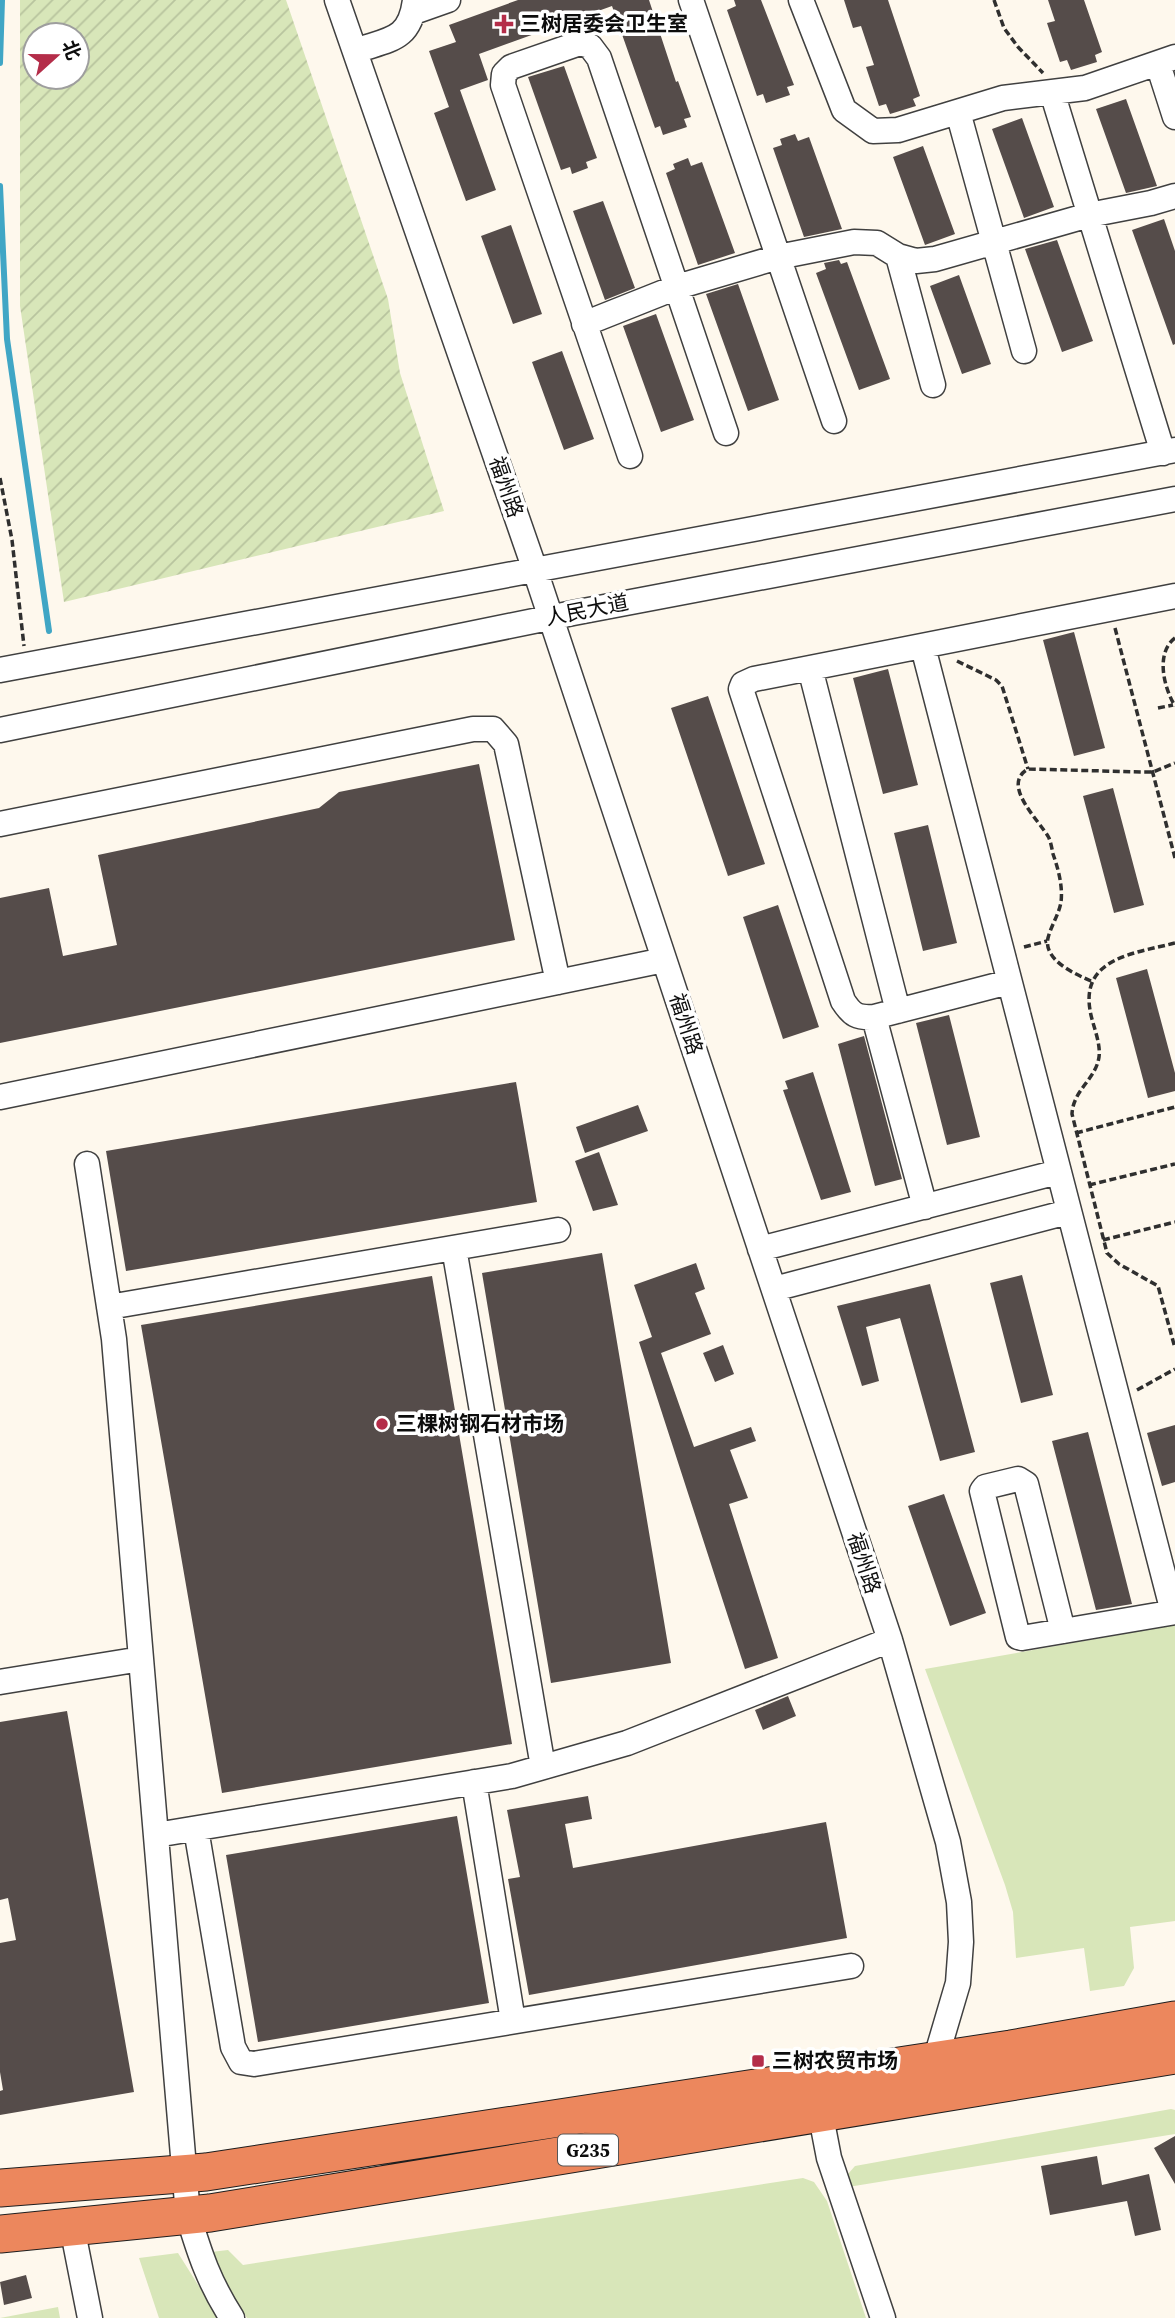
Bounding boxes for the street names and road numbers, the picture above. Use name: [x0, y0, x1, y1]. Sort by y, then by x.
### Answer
street label: 福州路: [483, 452, 530, 521]
street label: 人民大道: [543, 587, 631, 632]
street label: 福州路: [663, 989, 710, 1058]
street label: 福州路: [841, 1528, 888, 1597]
road number: G235: [558, 2134, 618, 2166]

